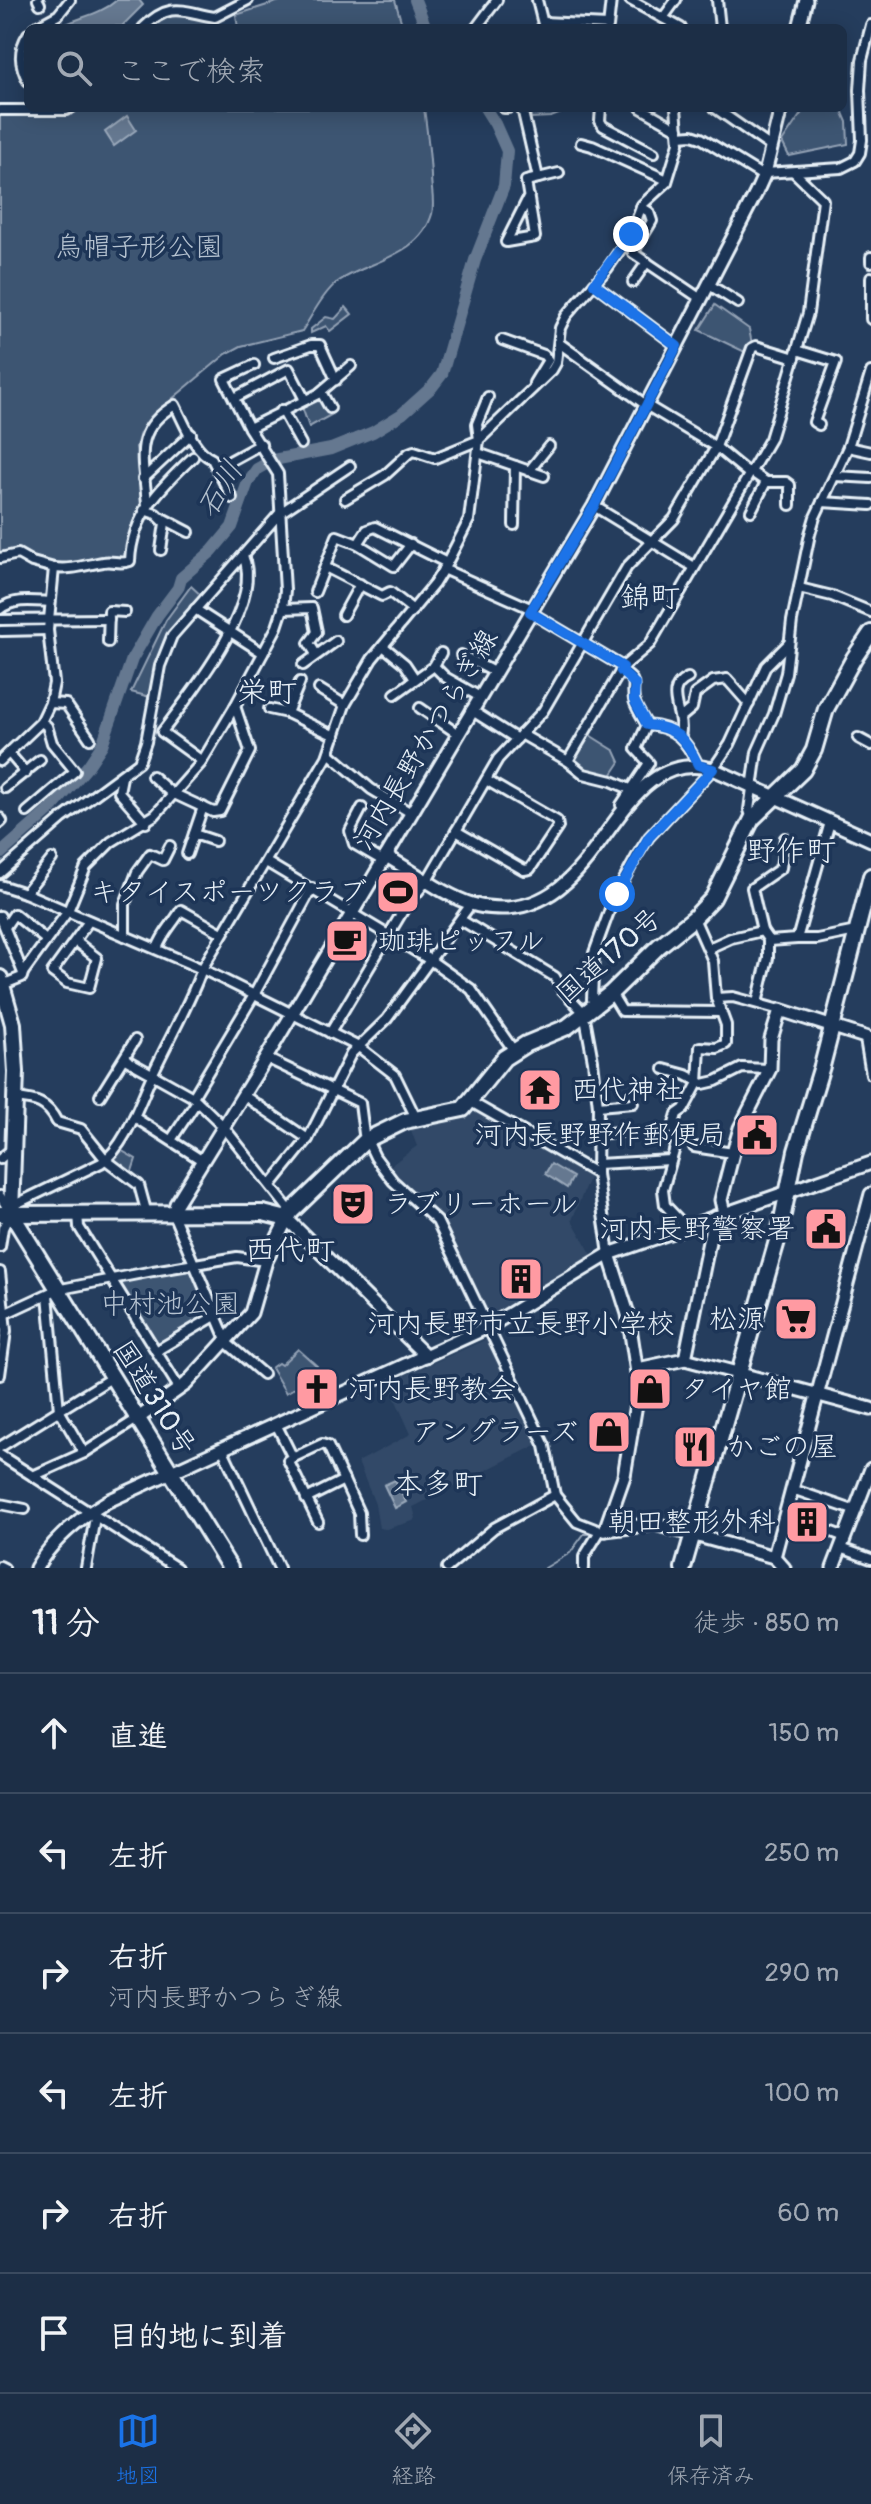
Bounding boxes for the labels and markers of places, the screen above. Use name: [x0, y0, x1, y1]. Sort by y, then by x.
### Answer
sports icon: キタイスポーツクラブ: [374, 868, 422, 916]
place label: キタイスポーツクラブ: [90, 875, 367, 910]
cafe icon: 珈琲ピッフル: [323, 917, 371, 965]
place label: 珈琲ピッフル: [378, 924, 545, 959]
temple icon: 西代神社: [516, 1066, 564, 1114]
place label: 西代神社: [571, 1073, 683, 1108]
public building icon: 河内長野野作郵便局: [733, 1111, 781, 1159]
place label: 河内長野野作郵便局: [474, 1118, 726, 1153]
theatre icon: ラブリーホール: [329, 1180, 377, 1228]
place label: ラブリーホール: [384, 1187, 578, 1222]
public building icon: 河内長野警察署: [802, 1205, 850, 1253]
place label: 河内長野警察署: [599, 1212, 795, 1247]
building icon: 河内長野市立長野小学校: [497, 1255, 545, 1303]
supermarket icon: 松源: [772, 1295, 820, 1343]
place label: 松源: [709, 1302, 765, 1337]
place label: 河内長野市立長野小学校: [367, 1307, 675, 1342]
church icon: 河内長野教会: [293, 1365, 341, 1413]
shop icon: タイヤ館: [626, 1365, 674, 1413]
place label: 河内長野教会: [348, 1372, 516, 1407]
place label: タイヤ館: [681, 1372, 792, 1407]
shop icon: アングラーズ: [585, 1408, 633, 1456]
place label: アングラーズ: [412, 1415, 578, 1450]
restaurant icon: かごの屋: [671, 1423, 719, 1471]
place label: かごの屋: [726, 1430, 838, 1465]
building icon: 朝田整形外科: [783, 1498, 831, 1546]
place label: 朝田整形外科: [608, 1505, 776, 1540]

